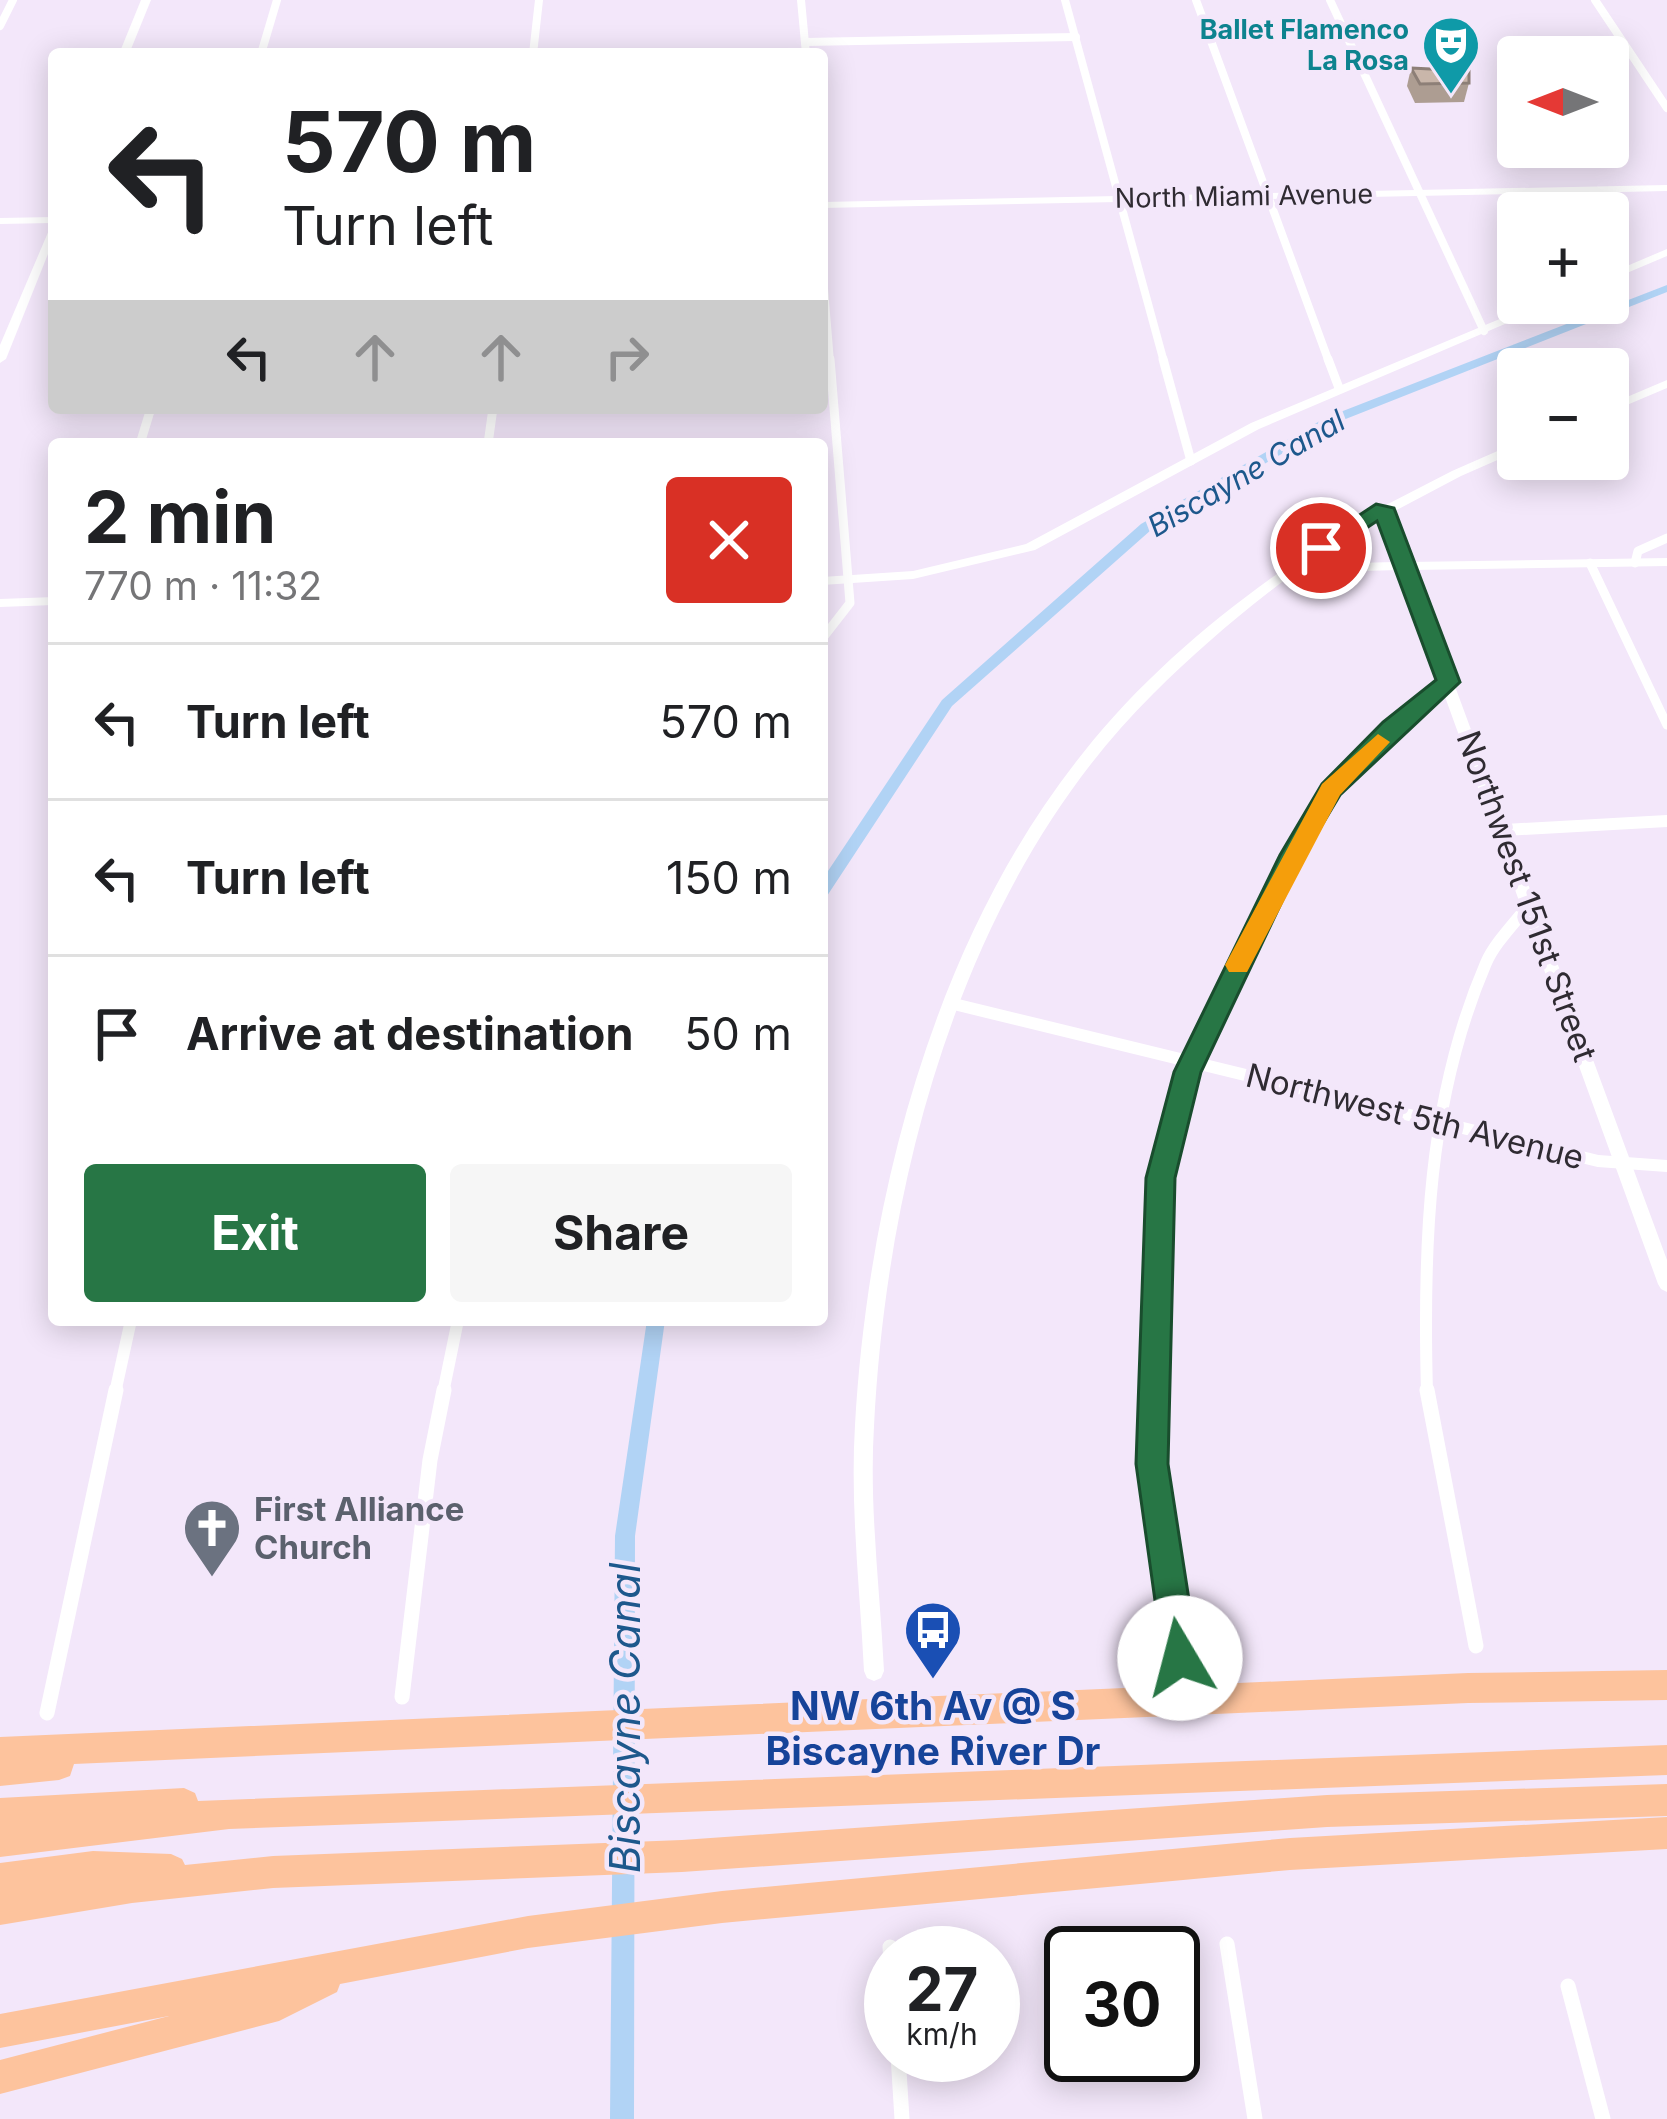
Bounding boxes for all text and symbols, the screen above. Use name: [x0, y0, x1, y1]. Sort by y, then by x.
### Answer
place label: Ballet Flamenco La Rosa: [1200, 13, 1409, 77]
theatre icon: Ballet Flamenco La Rosa: [1420, 14, 1482, 96]
north arrow: [1497, 36, 1629, 168]
map controls: [1497, 36, 1629, 480]
text: 570 m: [282, 91, 536, 192]
icon: left: [84, 96, 240, 252]
street label: North Miami Avenue: [1115, 177, 1373, 215]
button: +: [1497, 192, 1629, 324]
text: Turn left: [282, 193, 493, 258]
icon: left: [216, 324, 282, 390]
icon: ahead: [342, 324, 408, 390]
icon: ahead: [468, 324, 534, 390]
icon: right: [594, 324, 660, 390]
button: −: [1497, 348, 1629, 480]
water label: Biscayne Canal: [1141, 402, 1352, 544]
text: 2 min: [84, 473, 276, 560]
button: close: [666, 477, 792, 603]
pin: [1270, 497, 1372, 599]
icon: arrive: [1288, 515, 1354, 581]
text: 770 m · 11:32: [84, 562, 322, 609]
icon: left: [84, 689, 150, 755]
text: Turn left: [186, 694, 370, 749]
text: 570 m: [659, 694, 792, 749]
street label: Northwest 151st Street: [1449, 725, 1605, 1067]
icon: left: [84, 845, 150, 911]
text: Turn left: [186, 850, 370, 905]
text: 150 m: [666, 850, 792, 905]
icon: arrive: [84, 1001, 150, 1067]
text: Arrive at destination: [186, 1006, 633, 1061]
text: 50 m: [684, 1006, 792, 1061]
street label: Northwest 5th Avenue: [1242, 1055, 1588, 1177]
button: Exit: [84, 1164, 426, 1302]
button: Share: [450, 1164, 792, 1302]
place label: First Alliance Church: [254, 1489, 464, 1567]
church icon: First Alliance Church: [181, 1497, 243, 1579]
water label: Biscayne Canal: [599, 1562, 650, 1873]
position arrow: [1117, 1595, 1243, 1721]
bus stop icon: NW 6th Av @ S Biscayne River Dr: [902, 1599, 964, 1681]
place label: NW 6th Av @ S Biscayne River Dr: [765, 1682, 1101, 1774]
speed limit sign: 30: [1044, 1926, 1200, 2082]
text: 27: [906, 1953, 978, 2025]
text: km/h: [906, 2016, 978, 2052]

